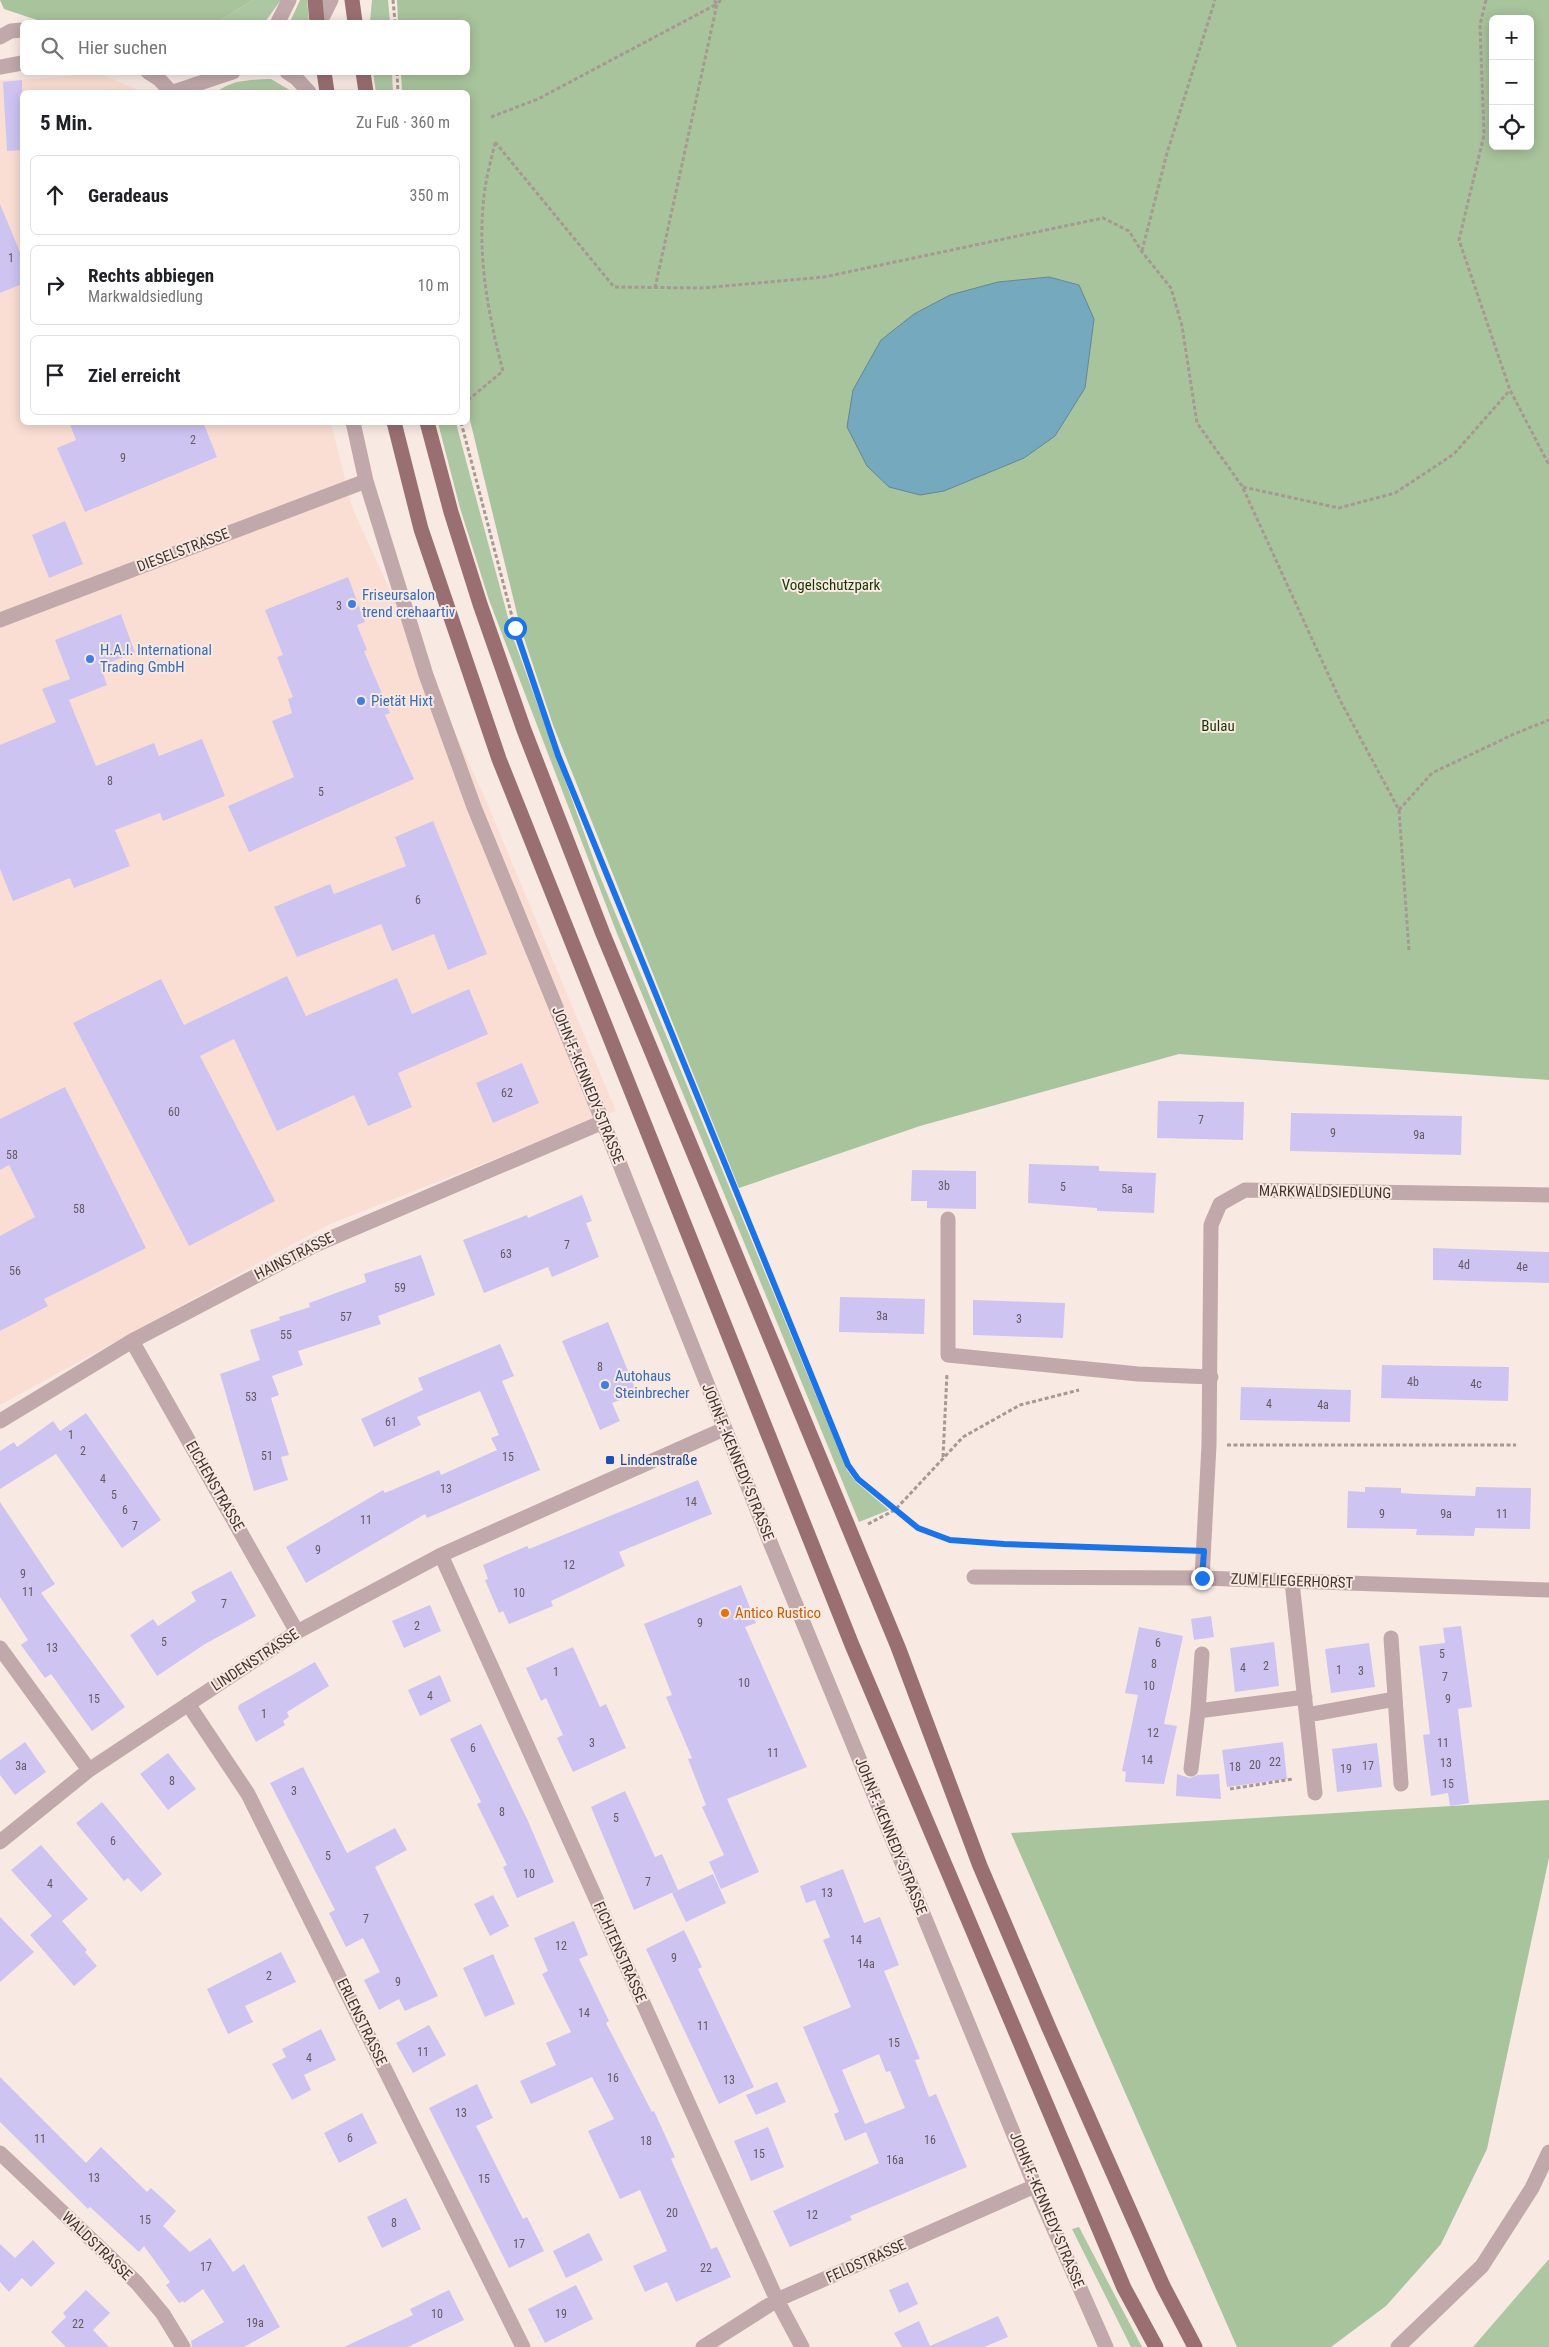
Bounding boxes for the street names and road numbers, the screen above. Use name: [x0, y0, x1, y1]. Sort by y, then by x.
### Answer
street label: DIESELSTRASSE: [134, 524, 232, 576]
street label: JOHN-F.-KENNEDY-STRASSE: [548, 1004, 628, 1166]
street label: MARKWALDSIEDLUNG: [1259, 1182, 1391, 1202]
street label: HAINSTRASSE: [251, 1228, 337, 1284]
street label: JOHN-F.-KENNEDY-STRASSE: [698, 1381, 778, 1543]
street label: EICHENSTRASSE: [182, 1438, 248, 1534]
street label: ZUM FLIEGERHORST: [1230, 1570, 1354, 1592]
street label: LINDENSTRASSE: [208, 1625, 302, 1695]
street label: JOHN-F.-KENNEDY-STRASSE: [851, 1755, 931, 1917]
street label: FICHTENSTRASSE: [590, 1899, 650, 2005]
street label: ERLENSTRASSE: [333, 1976, 391, 2068]
street label: JOHN-F.-KENNEDY-STRASSE: [1006, 2129, 1088, 2291]
street label: WALDSTRASSE: [58, 2208, 136, 2284]
street label: FELDSTRASSE: [823, 2235, 909, 2287]

